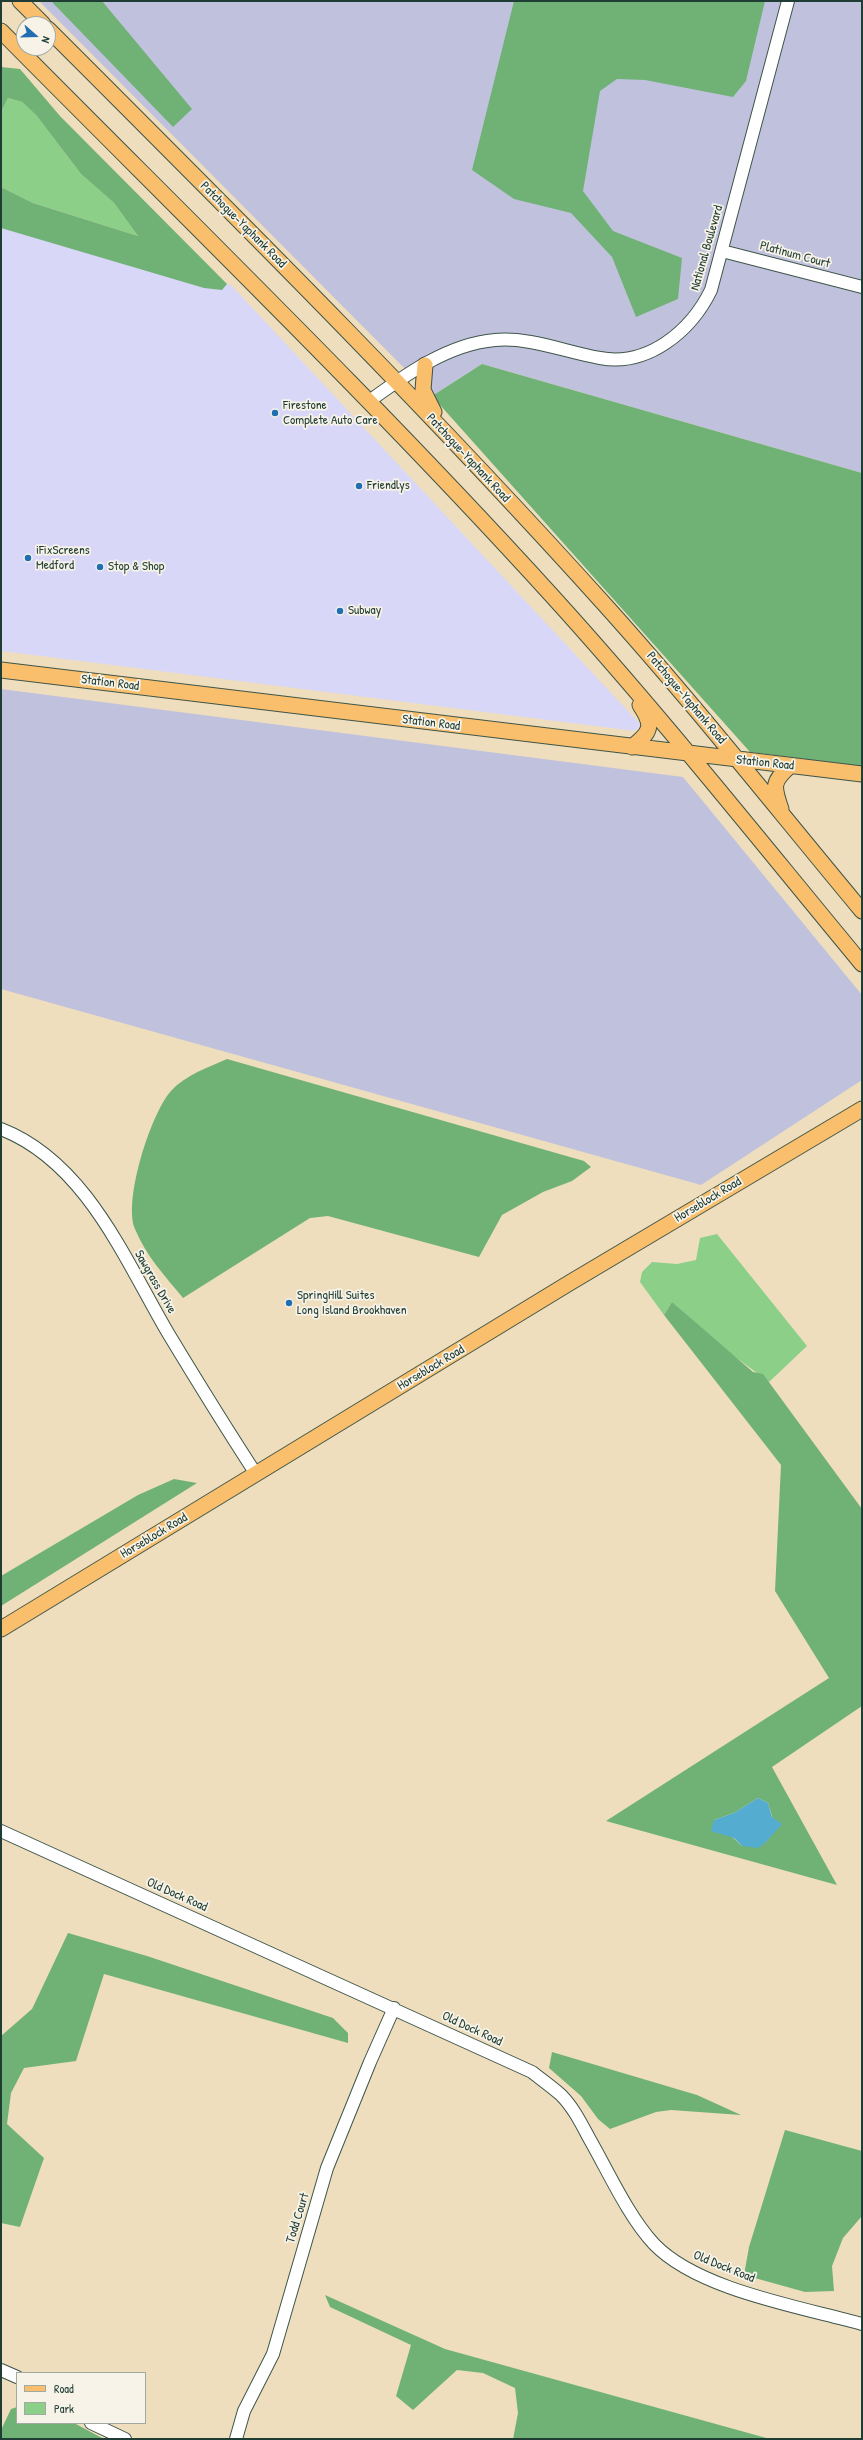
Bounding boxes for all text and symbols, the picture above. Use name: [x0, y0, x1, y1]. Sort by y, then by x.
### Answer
north arrow: [16, 16, 56, 56]
text: N: [39, 35, 54, 45]
street label: Patchogue-Yaphank Road: [197, 179, 289, 271]
street label: National Boulevard: [687, 204, 727, 292]
street label: Platinum Court: [758, 238, 832, 272]
place label: Firestone Complete Auto Care: [283, 398, 378, 429]
marker: Firestone Complete Auto Care: [270, 408, 280, 418]
street label: Patchogue-Yaphank Road: [423, 410, 513, 506]
place label: Friendlys: [367, 478, 410, 494]
marker: Friendlys: [354, 481, 364, 491]
place label: iFixScreens Medford: [36, 543, 90, 574]
marker: iFixScreens Medford: [23, 553, 33, 563]
place label: Stop & Shop: [108, 559, 164, 575]
marker: Stop & Shop: [95, 562, 105, 572]
place label: Subway: [348, 603, 381, 619]
marker: Subway: [335, 606, 345, 616]
street label: Patchogue-Yaphank Road: [643, 649, 729, 747]
street label: Station Road: [80, 672, 140, 694]
street label: Station Road: [401, 712, 461, 734]
street label: Station Road: [735, 752, 795, 774]
street label: Horseblock Road: [672, 1174, 744, 1226]
street label: Sawgrass Drive: [131, 1248, 179, 1316]
place label: SpringHill Suites Long Island Brookhaven: [297, 1288, 407, 1319]
marker: SpringHill Suites Long Island Brookhaven: [284, 1298, 294, 1308]
street label: Horseblock Road: [395, 1342, 467, 1394]
street label: Horseblock Road: [118, 1510, 190, 1562]
street label: Old Dock Road: [144, 1875, 210, 1915]
street label: Old Dock Road: [439, 2008, 505, 2050]
street label: Todd Court: [283, 2191, 313, 2245]
street label: Old Dock Road: [691, 2248, 757, 2286]
legend: [16, 2372, 146, 2424]
text: Road: [54, 2380, 74, 2397]
text: Park: [54, 2400, 74, 2417]

